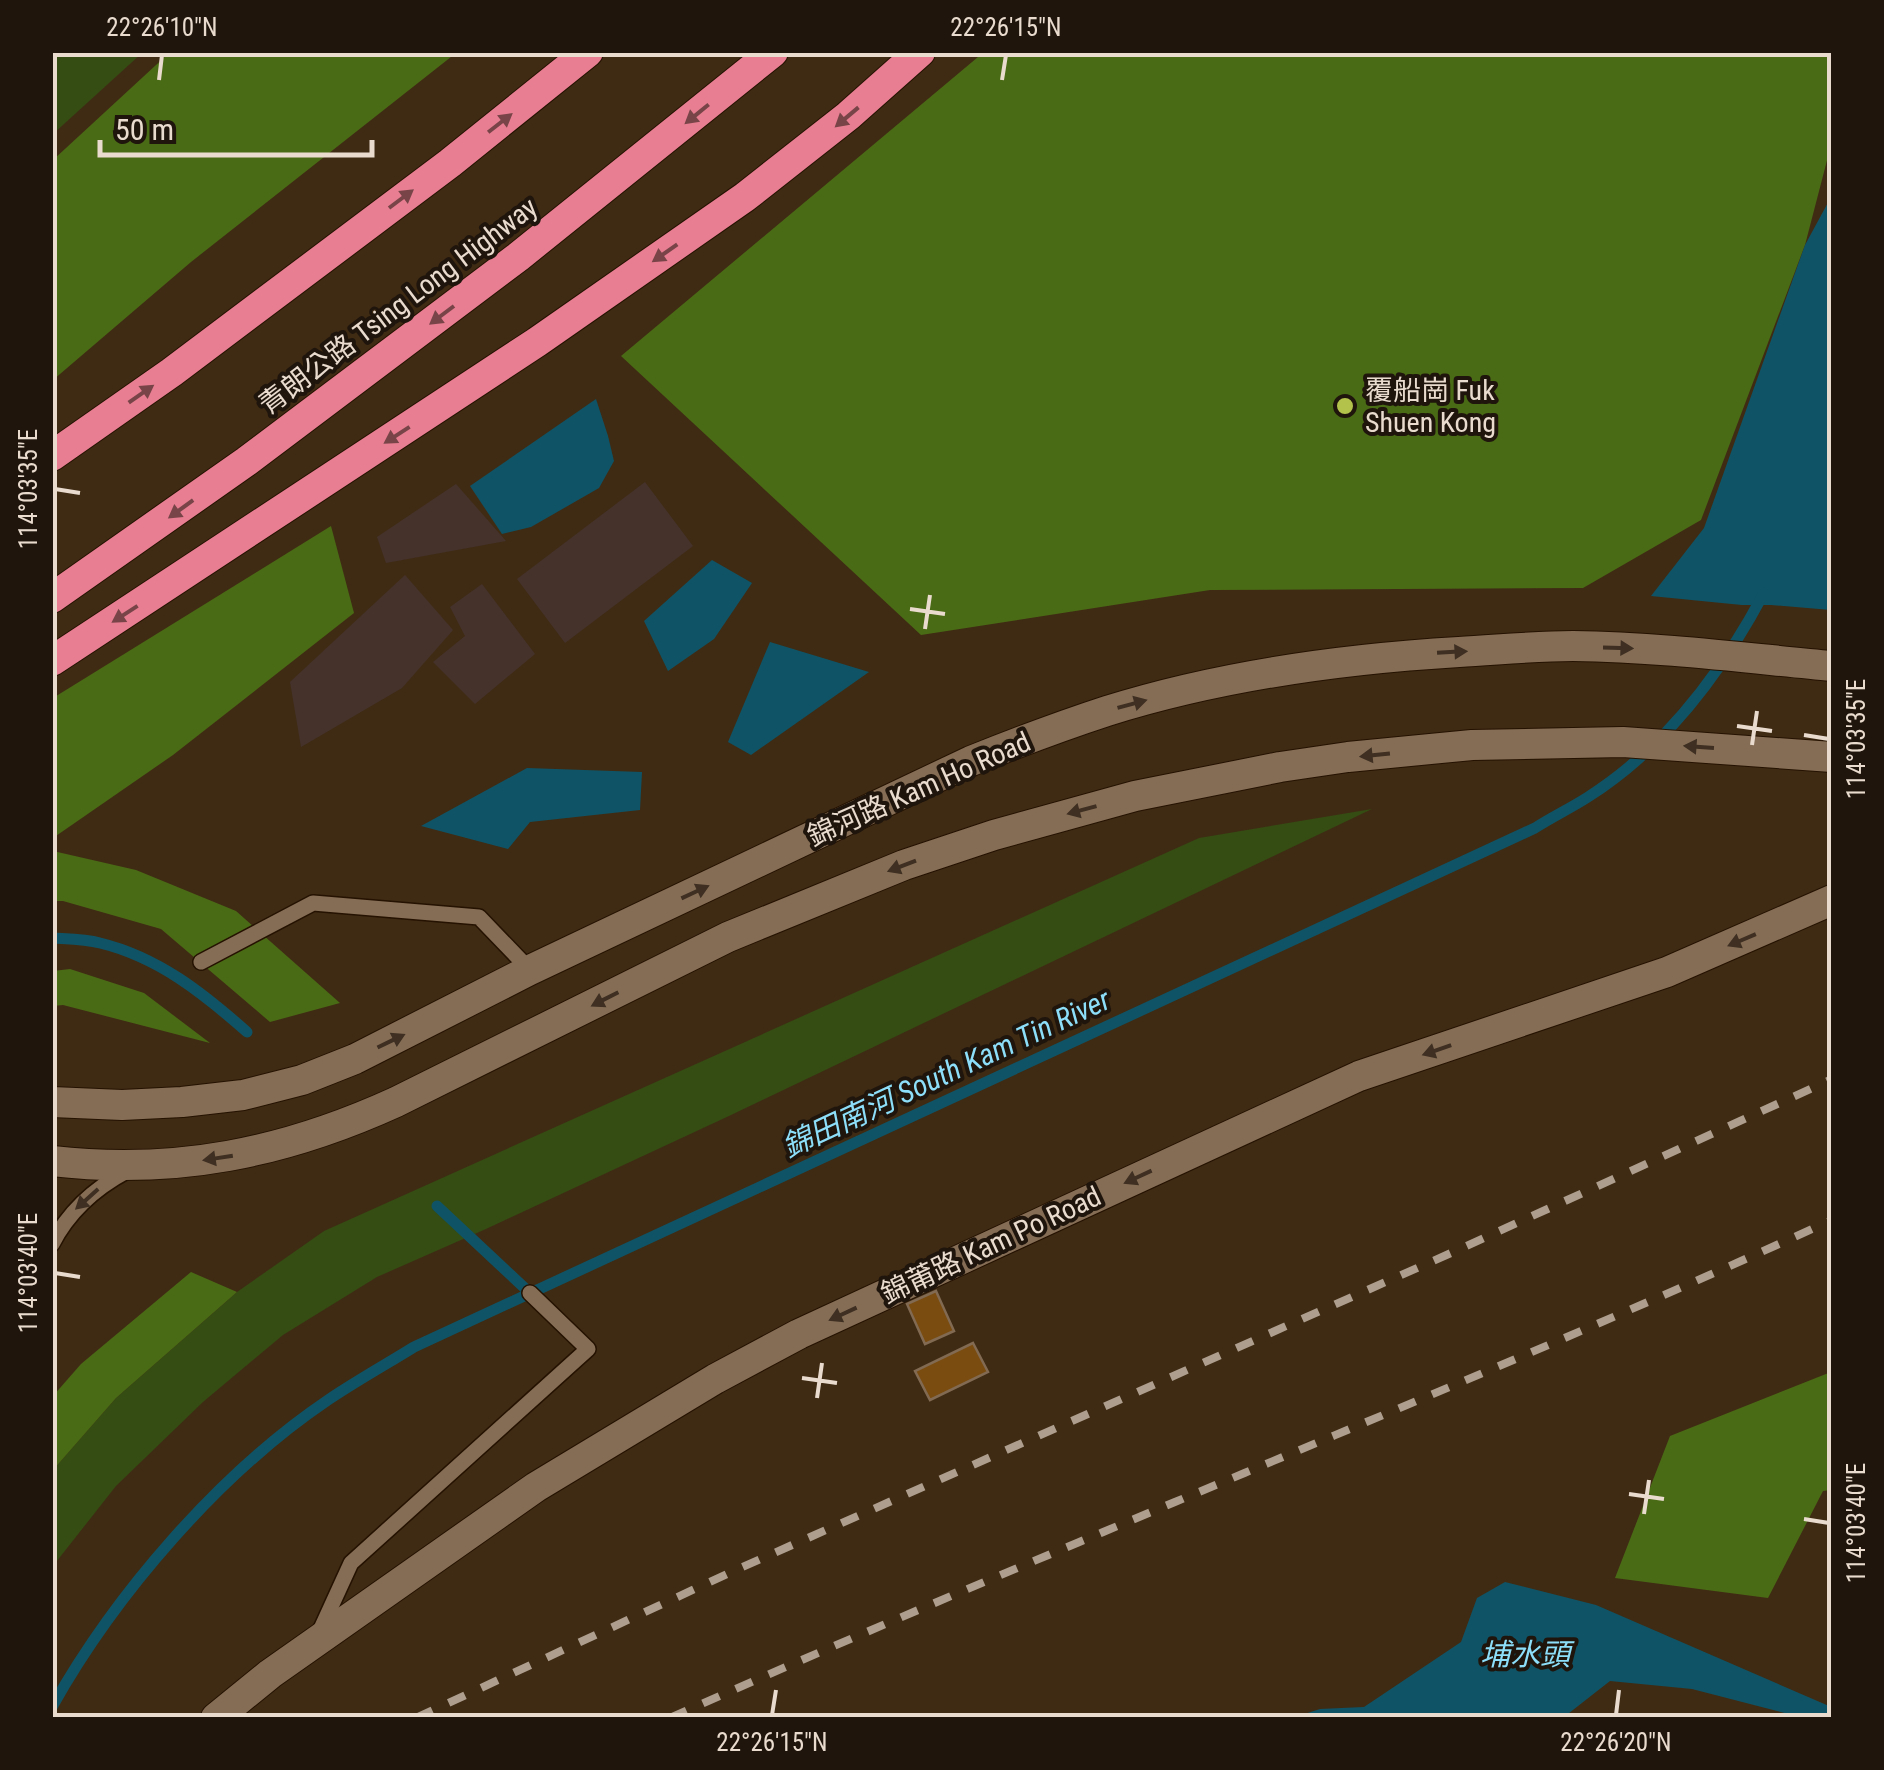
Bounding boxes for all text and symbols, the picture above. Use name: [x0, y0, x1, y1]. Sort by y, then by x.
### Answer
text: 22°26'10"N: [106, 13, 218, 42]
text: 22°26'15"N: [950, 13, 1062, 42]
scale bar: [100, 95, 372, 157]
one-way arrow: [684, 103, 709, 124]
one-way arrow: [834, 105, 859, 127]
text: 50 m: [115, 112, 174, 147]
one-way arrow: [488, 113, 513, 134]
street label: 青朗公路 Tsing Long Highway: [252, 190, 544, 421]
one-way arrow: [388, 190, 414, 210]
one-way arrow: [652, 243, 679, 262]
one-way arrow: [429, 304, 455, 324]
place label: 覆船崗 Fuk Shuen Kong: [1365, 374, 1496, 439]
one-way arrow: [128, 385, 154, 404]
marker: 覆船崗 Fuk Shuen Kong: [1334, 395, 1356, 417]
one-way arrow: [383, 426, 410, 444]
text: 114°03'35"E: [14, 429, 43, 549]
one-way arrow: [168, 498, 194, 518]
one-way arrow: [112, 605, 139, 623]
one-way arrow: [1602, 640, 1634, 656]
one-way arrow: [1437, 644, 1469, 660]
text: 114°03'35"E: [1842, 679, 1871, 799]
one-way arrow: [1117, 696, 1148, 712]
street label: 錦河路 Kam Ho Road: [802, 725, 1036, 853]
one-way arrow: [1683, 738, 1715, 754]
one-way arrow: [1359, 747, 1391, 763]
one-way arrow: [1066, 802, 1097, 818]
one-way arrow: [886, 859, 916, 875]
one-way arrow: [681, 883, 710, 900]
one-way arrow: [1728, 932, 1757, 948]
water label: 錦田南河 South Kam Tin River: [777, 981, 1117, 1164]
one-way arrow: [590, 990, 619, 1007]
one-way arrow: [377, 1033, 406, 1050]
one-way arrow: [1421, 1043, 1451, 1058]
one-way arrow: [202, 1151, 234, 1167]
one-way arrow: [1123, 1169, 1153, 1185]
street label: 錦莆路 Kam Po Road: [876, 1180, 1106, 1310]
one-way arrow: [75, 1187, 100, 1209]
text: 114°03'40"E: [14, 1213, 43, 1333]
one-way arrow: [828, 1305, 857, 1322]
text: 114°03'40"E: [1842, 1463, 1871, 1583]
water label: 埔水頭: [1480, 1637, 1575, 1672]
text: 22°26'15"N: [716, 1728, 828, 1757]
text: 22°26'20"N: [1560, 1728, 1672, 1757]

